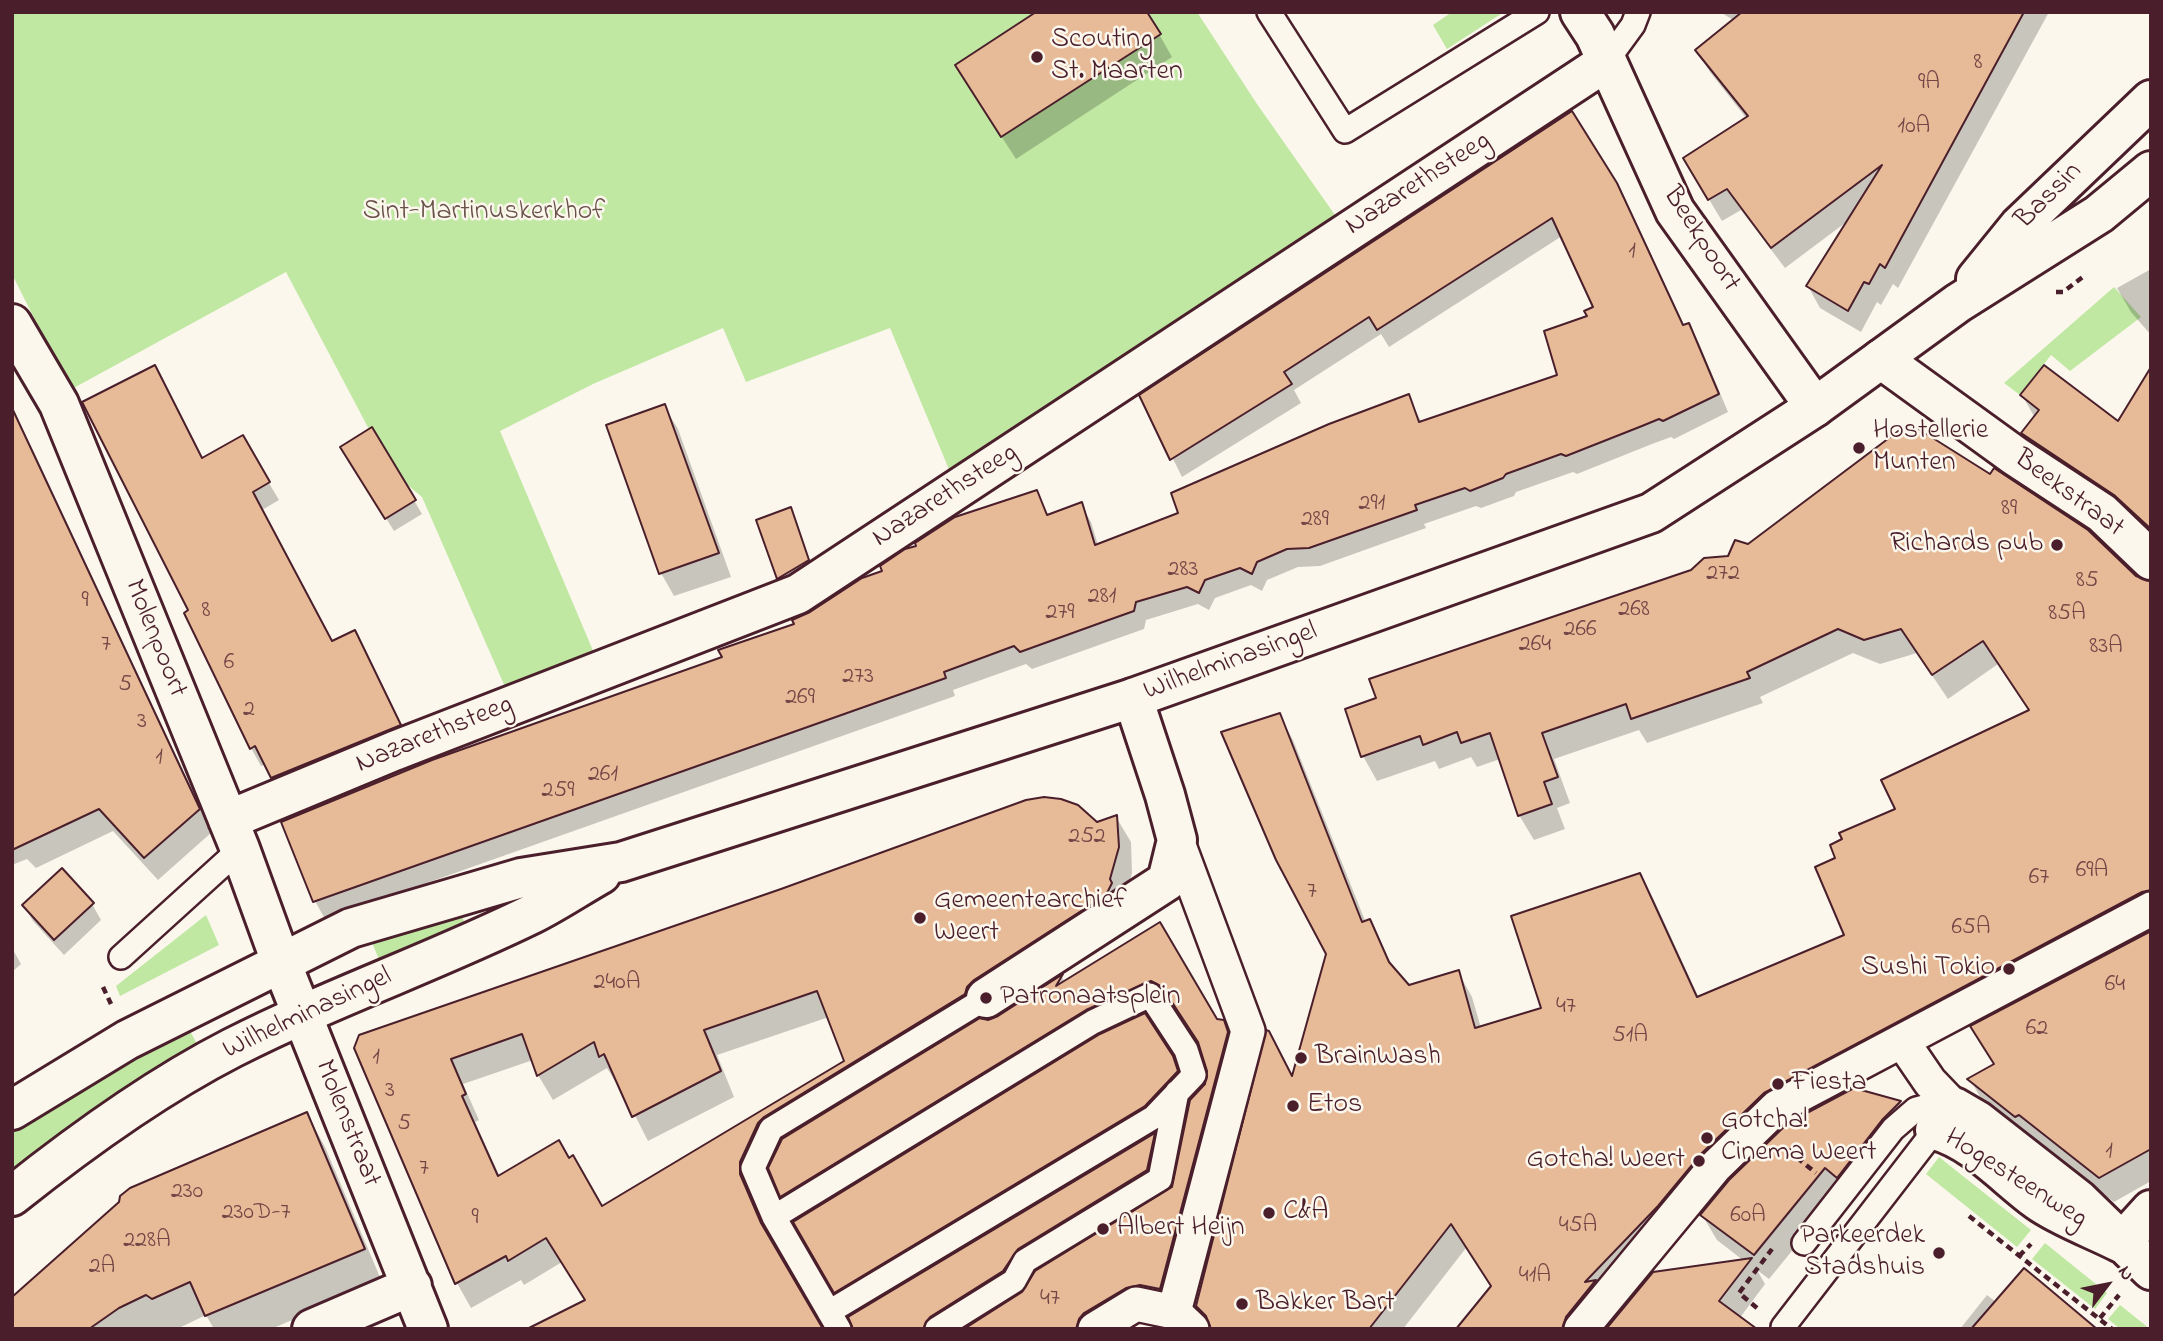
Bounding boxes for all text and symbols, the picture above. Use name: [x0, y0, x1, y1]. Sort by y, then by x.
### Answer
place label: Scouting St. Maarten: [1051, 24, 1183, 90]
marker: Scouting St. Maarten: [1029, 49, 1045, 65]
house number: 8: [1974, 50, 1982, 78]
house number: 9A: [1918, 70, 1940, 98]
house number: 10A: [1898, 114, 1930, 142]
street label: Nazarethsteeg: [1340, 126, 1498, 244]
street label: Bassin: [2009, 156, 2091, 238]
street label: Beekpoort: [1654, 181, 1746, 299]
park label: Sint-Martinuskerkhof: [363, 196, 605, 230]
house number: 1: [1628, 239, 1636, 267]
place label: Hostellerie Munten: [1873, 415, 1988, 481]
street label: Nazarethsteeg: [867, 438, 1025, 556]
marker: Hostellerie Munten: [1851, 440, 1867, 456]
street label: Beekstraat: [2006, 444, 2130, 546]
house number: 291: [1359, 491, 1385, 519]
house number: 89: [2001, 496, 2017, 524]
house number: 289: [1301, 507, 1329, 535]
place label: Richards pub: [1890, 528, 2043, 562]
marker: Richards pub: [2049, 537, 2065, 553]
house number: 283: [1168, 557, 1198, 585]
house number: 272: [1706, 561, 1740, 589]
house number: 85: [2076, 568, 2098, 596]
street label: Molenpoort: [115, 575, 193, 703]
house number: 281: [1088, 584, 1116, 612]
house number: 9: [81, 588, 89, 616]
house number: 268: [1618, 597, 1650, 625]
house number: 8: [202, 598, 210, 626]
house number: 279: [1045, 600, 1075, 628]
house number: 85A: [2048, 601, 2086, 629]
street label: Wilhelminasingel: [1140, 616, 1322, 710]
house number: 266: [1563, 617, 1597, 645]
house number: 7: [101, 632, 111, 660]
house number: 264: [1519, 632, 1551, 660]
house number: 83A: [2089, 634, 2123, 662]
house number: 6: [224, 650, 234, 678]
house number: 273: [842, 664, 874, 692]
house number: 5: [118, 672, 132, 700]
house number: 269: [785, 685, 815, 713]
street label: Nazarethsteeg: [352, 689, 518, 783]
house number: 2: [243, 697, 255, 725]
house number: 3: [137, 709, 147, 737]
house number: 1: [155, 745, 163, 773]
house number: 261: [588, 762, 618, 790]
house number: 259: [542, 778, 574, 806]
house number: 252: [1068, 824, 1106, 852]
house number: 69A: [2076, 858, 2108, 886]
house number: 67: [2029, 865, 2049, 893]
house number: 7: [1307, 879, 1317, 907]
place label: Gemeentearchief Weert: [934, 885, 1127, 951]
marker: Gemeentearchief Weert: [912, 910, 928, 926]
house number: 65A: [1951, 915, 1991, 943]
place label: Sushi Tokio: [1861, 952, 1995, 986]
street label: Wilhelminasingel: [218, 961, 398, 1069]
marker: Sushi Tokio: [2001, 961, 2017, 977]
house number: 240A: [594, 970, 640, 998]
house number: 64: [2105, 972, 2125, 1000]
place label: Patronaatsplein: [1000, 981, 1180, 1015]
marker: Patronaatsplein: [978, 990, 994, 1006]
house number: 47: [1556, 994, 1576, 1022]
house number: 62: [2026, 1016, 2048, 1044]
house number: 51A: [1612, 1023, 1648, 1051]
place label: BrainWash: [1315, 1041, 1441, 1075]
house number: 1: [372, 1045, 380, 1073]
marker: BrainWash: [1293, 1050, 1309, 1066]
street label: Molenstraat: [305, 1056, 387, 1192]
place label: Fiesta: [1792, 1067, 1867, 1101]
marker: Fiesta: [1770, 1076, 1786, 1092]
house number: 3: [385, 1078, 395, 1106]
place label: Etos: [1307, 1089, 1362, 1123]
marker: Etos: [1285, 1098, 1301, 1114]
place label: Gotcha! Cinema Weert: [1721, 1105, 1876, 1171]
house number: 5: [397, 1111, 411, 1139]
street label: Hogesteenweg: [1937, 1123, 2093, 1237]
marker: Gotcha! Cinema Weert: [1699, 1130, 1715, 1146]
house number: 1: [2105, 1139, 2113, 1167]
place label: Gotcha! Weert: [1527, 1144, 1685, 1178]
marker: Gotcha! Weert: [1691, 1153, 1707, 1169]
house number: 7: [419, 1156, 429, 1184]
house number: 230: [171, 1179, 203, 1207]
place label: C&A: [1283, 1196, 1328, 1230]
house number: 230D-7: [222, 1200, 290, 1228]
house number: 60A: [1730, 1203, 1766, 1231]
house number: 9: [471, 1205, 479, 1233]
marker: C&A: [1261, 1205, 1277, 1221]
place label: Albert Heijn: [1117, 1212, 1245, 1246]
house number: 45A: [1559, 1213, 1597, 1241]
place label: Parkeerdek Stadshuis: [1800, 1220, 1925, 1286]
marker: Albert Heijn: [1095, 1221, 1111, 1237]
house number: 228A: [123, 1228, 171, 1256]
marker: Parkeerdek Stadshuis: [1931, 1245, 1947, 1261]
north arrow: [2072, 1250, 2142, 1320]
house number: 2A: [89, 1254, 115, 1282]
text: N: [2110, 1261, 2140, 1286]
house number: 41A: [1519, 1263, 1551, 1291]
house number: 47: [1040, 1286, 1060, 1314]
place label: Bakker Bart: [1256, 1287, 1395, 1321]
marker: Bakker Bart: [1234, 1296, 1250, 1312]

